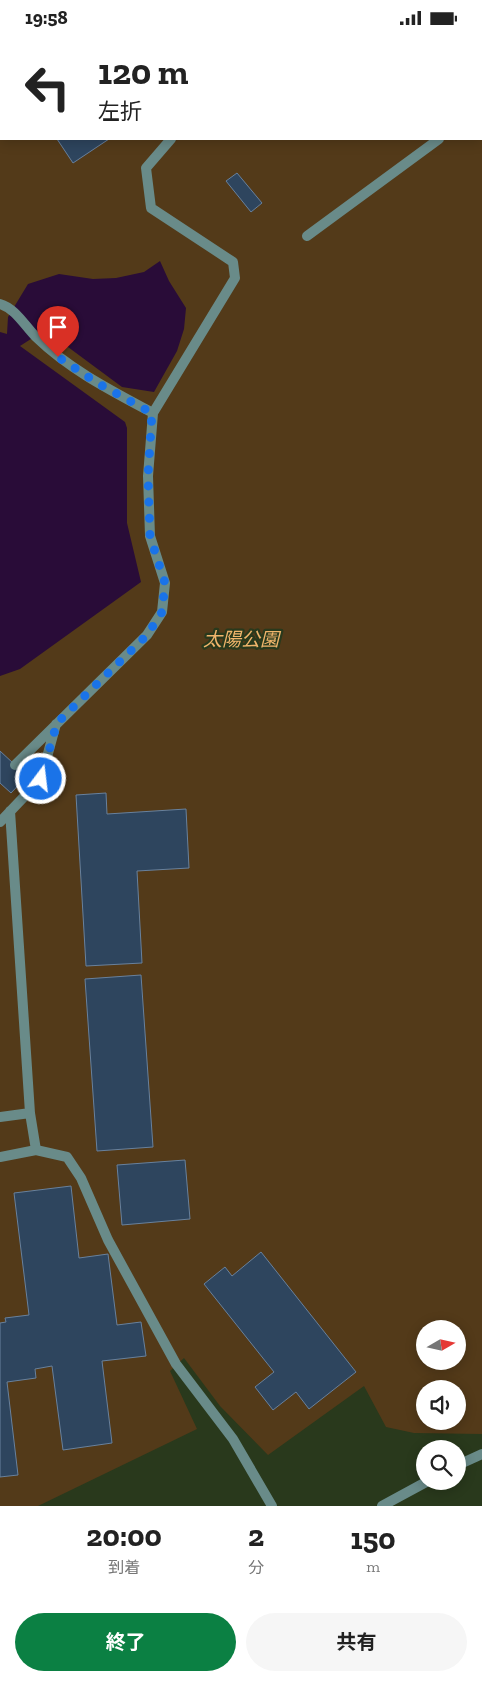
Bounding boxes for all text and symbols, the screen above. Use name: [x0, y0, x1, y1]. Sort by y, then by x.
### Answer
text: 19:58: [25, 6, 68, 29]
text: 120 m: [98, 51, 188, 93]
icon: left: [15, 55, 80, 120]
text: 左折: [98, 98, 142, 125]
pin: [37, 306, 79, 357]
icon: arrive: [44, 313, 72, 341]
park label: 太陽公園: [203, 628, 282, 651]
position arrow: [14, 752, 66, 804]
north arrow: [416, 1320, 466, 1370]
map controls: [416, 1320, 466, 1490]
button: sound: [416, 1380, 466, 1430]
button: search: [416, 1440, 466, 1490]
text: 20:00: [86, 1518, 162, 1554]
text: 2: [248, 1518, 264, 1554]
text: 150: [351, 1521, 396, 1557]
text: m: [366, 1557, 380, 1576]
text: 到着: [108, 1558, 140, 1577]
text: 分: [248, 1558, 264, 1577]
button: 終了: [15, 1613, 236, 1671]
button: 共有: [246, 1613, 467, 1671]

